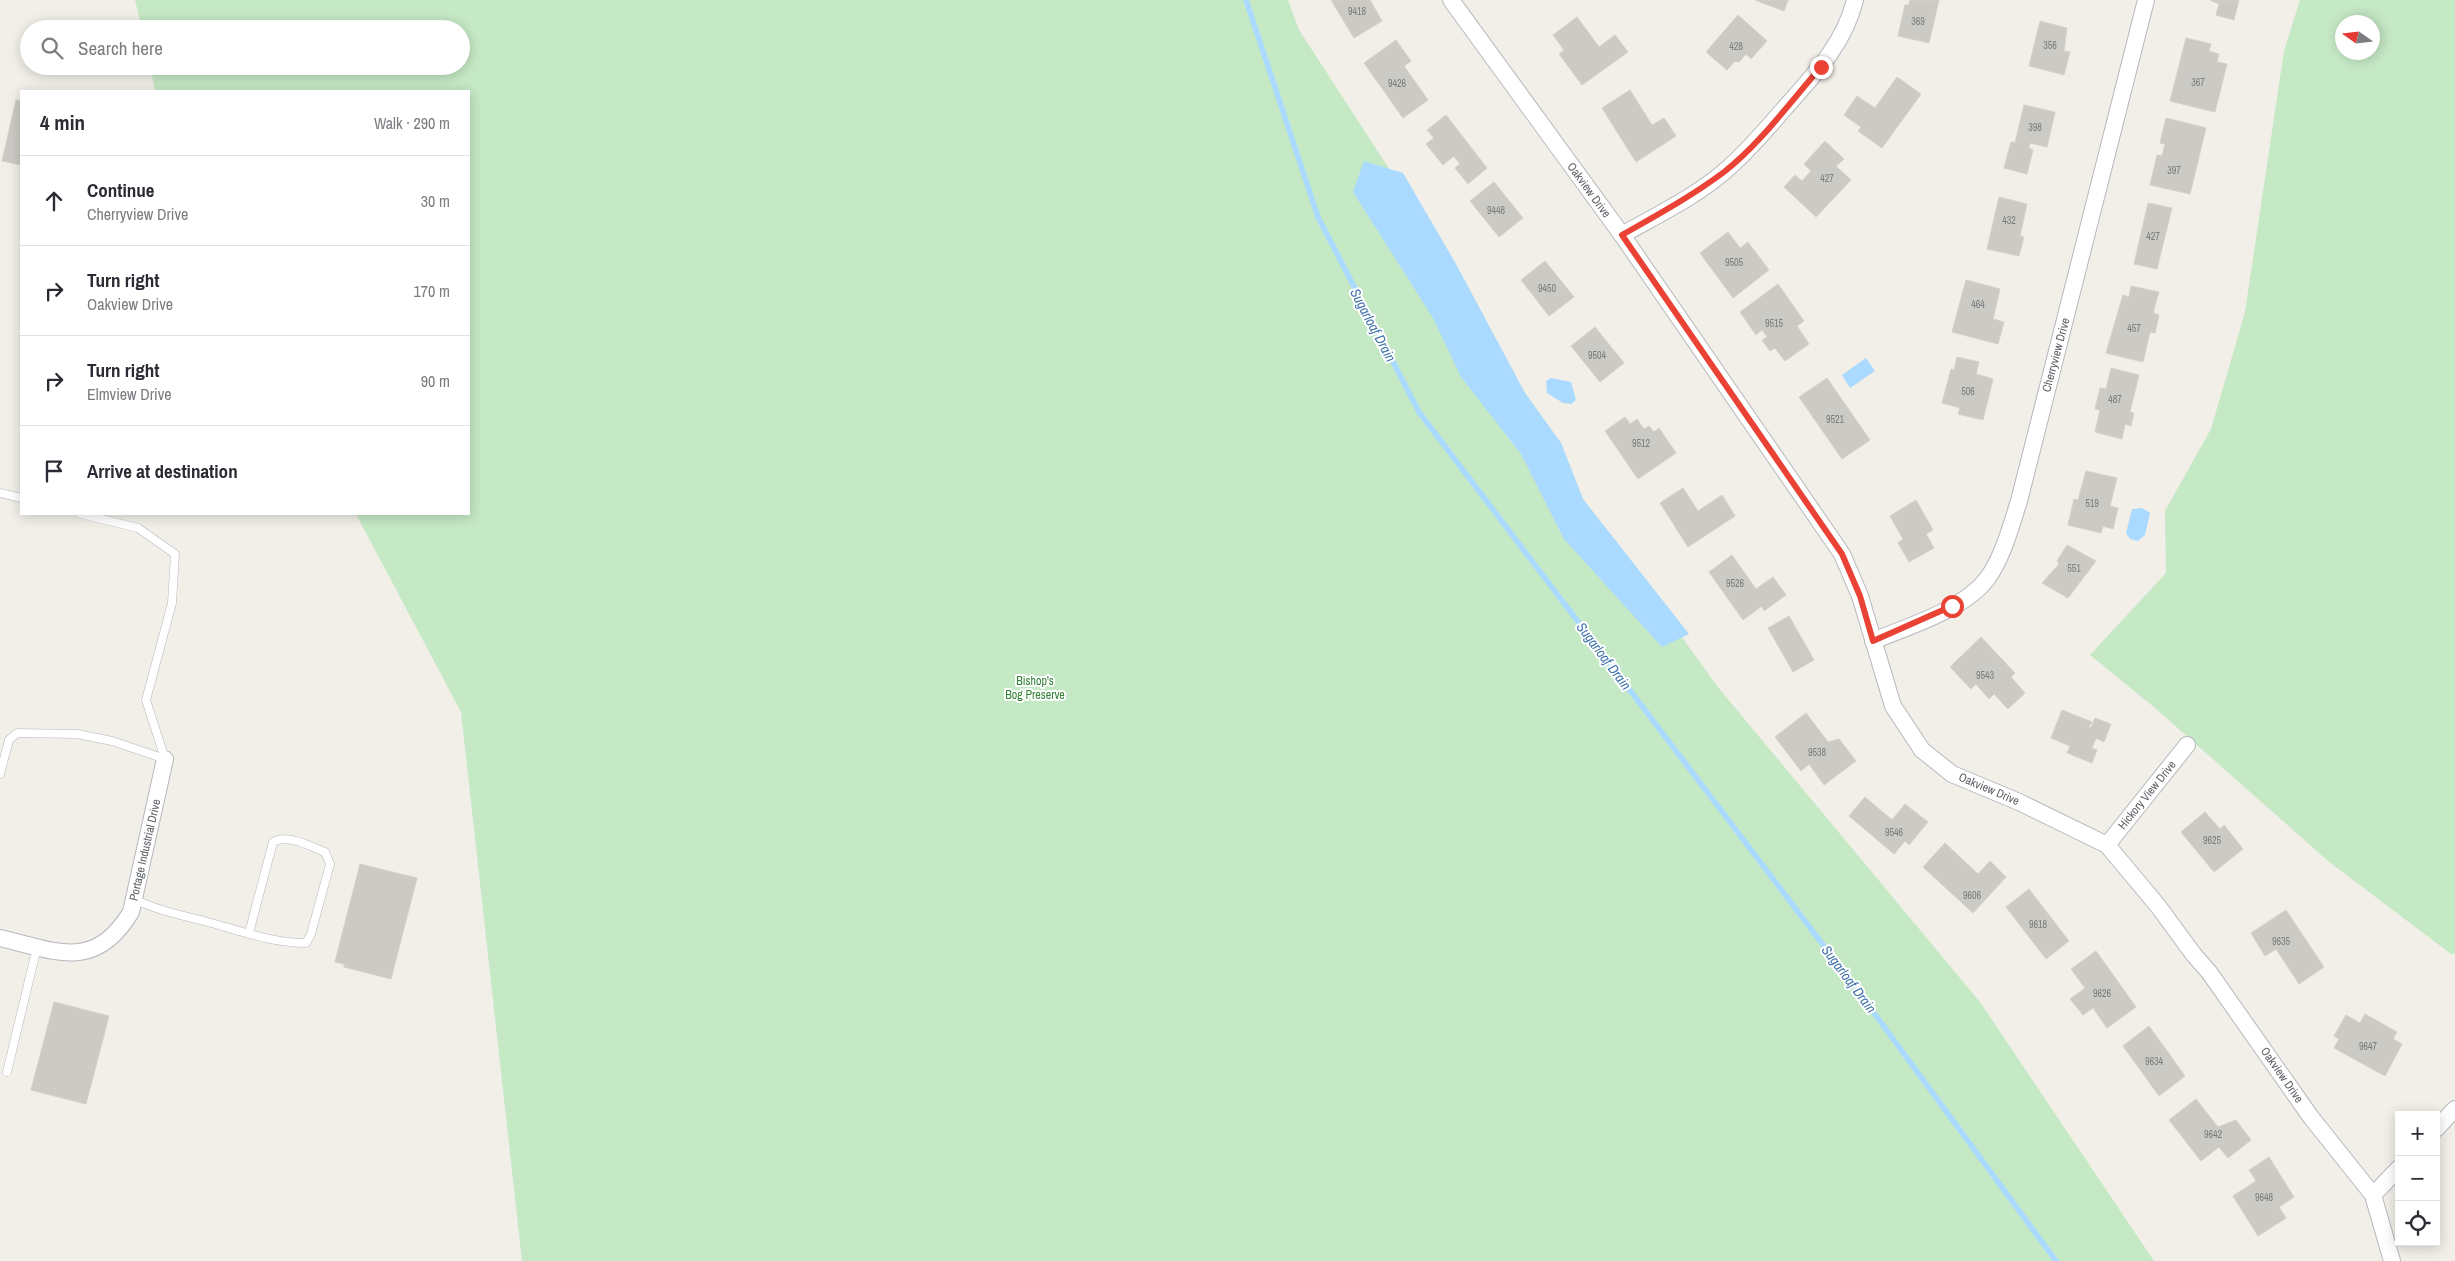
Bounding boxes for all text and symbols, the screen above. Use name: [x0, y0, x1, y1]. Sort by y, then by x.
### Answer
house number: 9418: [1348, 5, 1367, 18]
house number: 369: [1911, 15, 1925, 28]
north arrow: [2335, 15, 2380, 60]
search box: [20, 20, 470, 75]
icon: search: [38, 34, 66, 62]
text: Search here: [78, 35, 163, 61]
house number: 356: [2043, 39, 2057, 52]
house number: 428: [1729, 40, 1743, 53]
route end: [1810, 56, 1833, 79]
house number: 367: [2191, 76, 2205, 89]
house number: 9426: [1388, 77, 1407, 90]
text: 4 min: [40, 108, 85, 137]
text: Walk · 290 m: [374, 112, 450, 134]
house number: 398: [2028, 121, 2042, 134]
street label: Oakview Drive: [1564, 159, 1614, 221]
house number: 397: [2167, 164, 2181, 177]
house number: 427: [1820, 172, 1834, 185]
text: Continue: [87, 177, 155, 203]
icon: ahead: [40, 187, 68, 215]
text: 30 m: [421, 190, 450, 212]
text: Cherryview Drive: [87, 203, 188, 225]
house number: 9448: [1487, 204, 1506, 217]
house number: 432: [2002, 214, 2016, 227]
house number: 427: [2146, 230, 2160, 243]
house number: 9505: [1725, 256, 1744, 269]
text: Turn right: [87, 267, 159, 293]
icon: right: [40, 277, 68, 305]
text: 170 m: [414, 280, 450, 302]
house number: 9450: [1538, 282, 1557, 295]
water label: Sugarloaf Drain: [1346, 285, 1400, 365]
text: Oakview Drive: [87, 293, 173, 315]
house number: 464: [1971, 298, 1985, 311]
street label: Cherryview Drive: [2038, 316, 2074, 394]
house number: 9515: [1765, 317, 1784, 330]
house number: 457: [2127, 322, 2141, 335]
house number: 9504: [1588, 349, 1607, 362]
text: Turn right: [87, 357, 159, 383]
icon: right: [40, 367, 68, 395]
text: 90 m: [421, 370, 450, 392]
text: Elmview Drive: [87, 383, 172, 405]
house number: 506: [1961, 385, 1975, 398]
house number: 487: [2108, 393, 2122, 406]
house number: 9521: [1826, 413, 1845, 426]
house number: 9512: [1632, 437, 1651, 450]
icon: arrive: [40, 457, 68, 485]
text: Arrive at destination: [87, 458, 238, 484]
house number: 519: [2085, 497, 2099, 510]
house number: 551: [2067, 562, 2081, 575]
house number: 9526: [1726, 577, 1745, 590]
route start: [1941, 595, 1964, 618]
water label: Sugarloaf Drain: [1573, 618, 1635, 694]
house number: 9543: [1976, 669, 1995, 682]
park label: Bishop's Bog Preserve: [1005, 673, 1065, 703]
house number: 9538: [1808, 746, 1827, 759]
street label: Hickory View Drive: [2114, 757, 2180, 833]
street label: Oakview Drive: [1956, 769, 2022, 809]
street label: Portage Industrial Drive: [126, 798, 164, 902]
house number: 9546: [1885, 826, 1904, 839]
house number: 9625: [2203, 834, 2222, 847]
house number: 9606: [1963, 889, 1982, 902]
house number: 9618: [2029, 918, 2048, 931]
house number: 9635: [2272, 935, 2291, 948]
water label: Sugarloaf Drain: [1818, 941, 1880, 1017]
house number: 9626: [2093, 987, 2112, 1000]
house number: 9647: [2359, 1040, 2378, 1053]
street label: Oakview Drive: [2257, 1044, 2307, 1106]
house number: 9634: [2145, 1055, 2164, 1068]
map controls: [2395, 1111, 2440, 1246]
button: +: [2395, 1111, 2440, 1156]
house number: 9642: [2204, 1128, 2223, 1141]
button: −: [2395, 1156, 2440, 1201]
house number: 9648: [2255, 1191, 2274, 1204]
button: locate: [2395, 1201, 2440, 1246]

